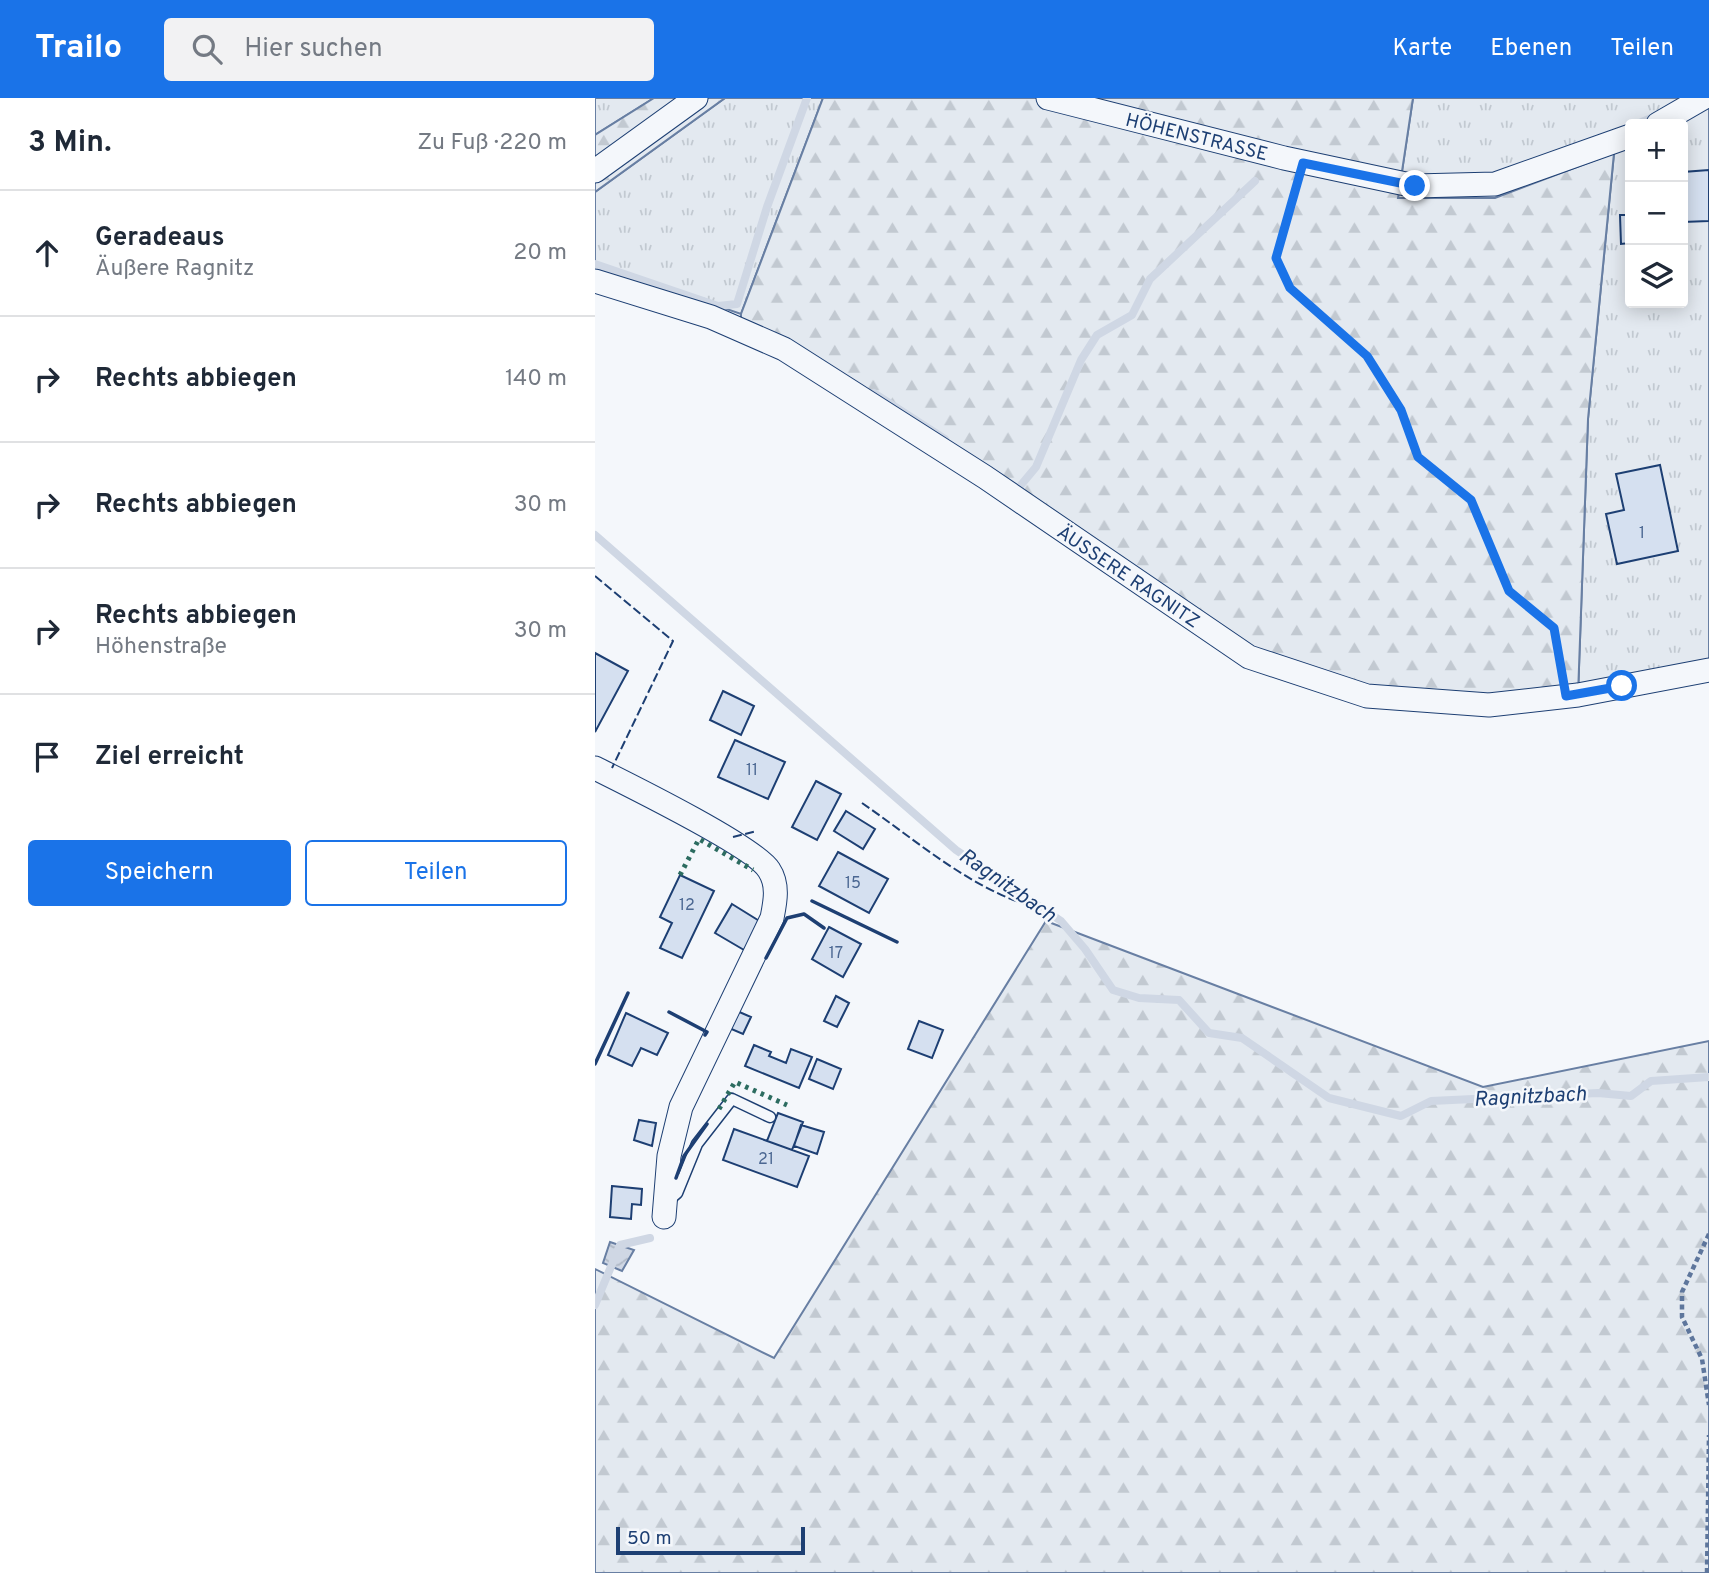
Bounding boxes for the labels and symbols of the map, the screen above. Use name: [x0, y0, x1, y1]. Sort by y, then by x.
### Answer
street label: HÖHENSTRASSE: [1123, 108, 1270, 167]
route end: [1399, 170, 1430, 201]
street label: ÄUSSERE RAGNITZ: [1052, 520, 1204, 634]
house number: 1: [1639, 524, 1645, 544]
route start: [1606, 670, 1637, 701]
house number: 11: [746, 761, 758, 781]
water label: Ragnitzbach: [953, 843, 1062, 930]
house number: 15: [845, 874, 861, 894]
house number: 12: [679, 896, 695, 916]
house number: 17: [829, 944, 843, 964]
water label: Ragnitzbach: [1473, 1081, 1588, 1114]
house number: 21: [758, 1150, 774, 1170]
scale bar: [616, 1524, 805, 1556]

